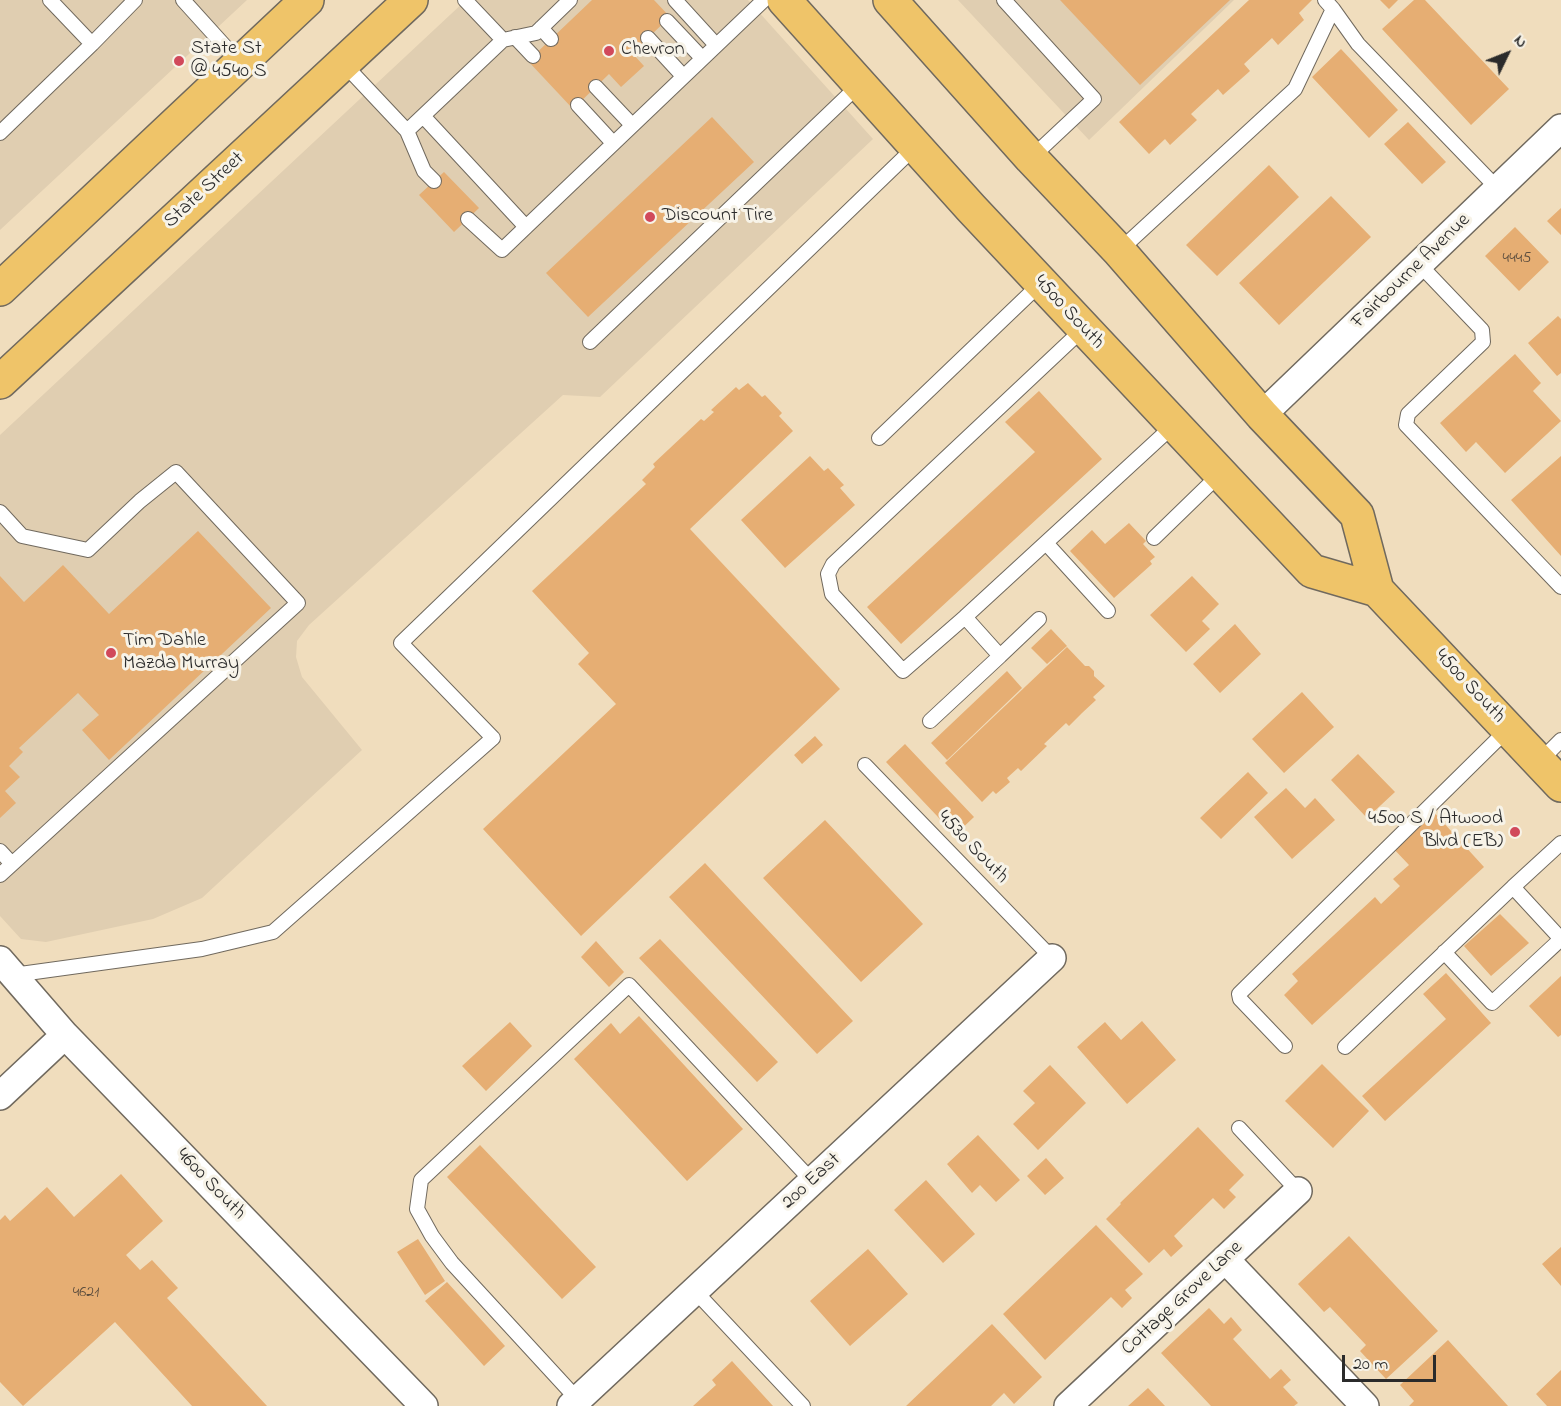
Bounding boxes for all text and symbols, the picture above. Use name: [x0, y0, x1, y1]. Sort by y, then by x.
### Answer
north arrow: [1477, 24, 1537, 84]
text: N: [1508, 30, 1533, 54]
place label: State St @ 4540 S: [191, 38, 267, 85]
place label: Chevron: [621, 39, 685, 63]
marker: Chevron: [602, 44, 616, 58]
marker: State St @ 4540 S: [172, 54, 186, 68]
street label: State Street: [160, 148, 250, 234]
place label: Discount Tire: [662, 205, 773, 229]
street label: Fairbourne Avenue: [1348, 209, 1476, 335]
marker: Discount Tire: [643, 210, 657, 224]
house number: 4445: [1503, 249, 1531, 269]
street label: 4500 South: [1028, 271, 1108, 355]
place label: Tim Dahle Mazda Murray: [123, 630, 239, 677]
street label: 4500 South: [1429, 645, 1509, 729]
marker: Tim Dahle Mazda Murray: [104, 646, 118, 660]
street label: 4530 South: [931, 806, 1013, 890]
place label: 4500 S / Atwood Blvd (EB): [1368, 808, 1503, 855]
marker: 4500 S / Atwood Blvd (EB): [1508, 825, 1522, 839]
street label: 4600 South: [170, 1144, 250, 1226]
street label: 200 East: [777, 1149, 847, 1215]
street label: Cottage Grove Lane: [1117, 1237, 1249, 1361]
house number: 4621: [73, 1283, 99, 1303]
scale bar: [1345, 1343, 1440, 1381]
text: 20 m: [1353, 1352, 1388, 1378]

